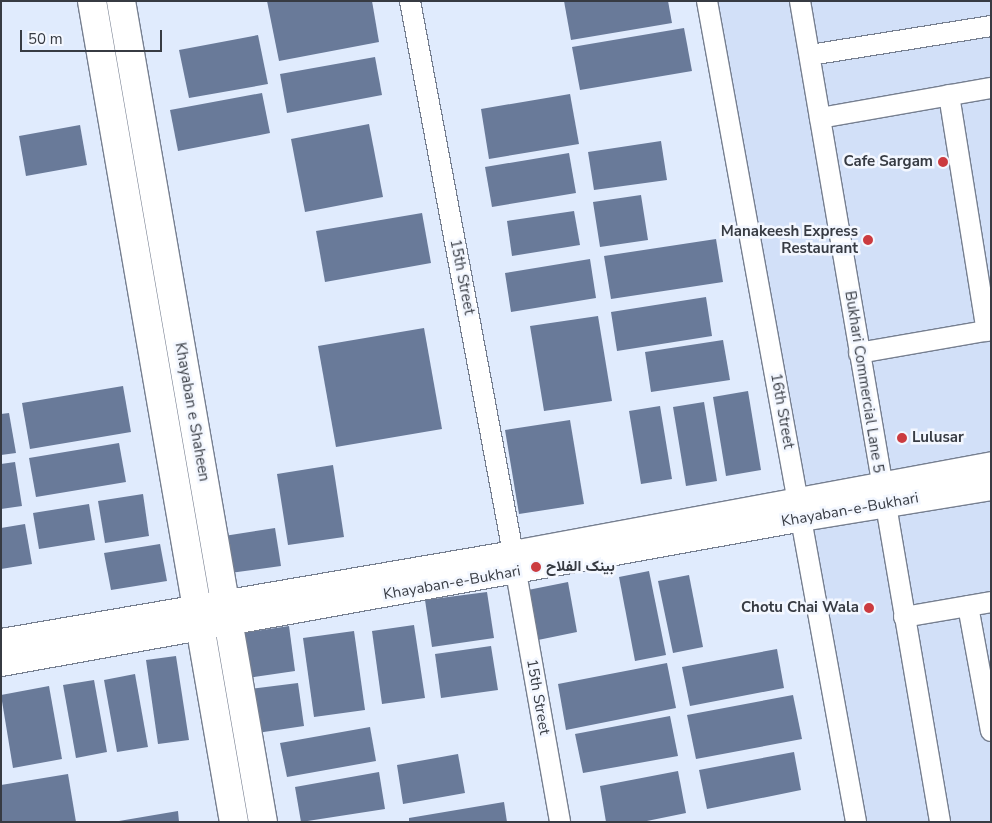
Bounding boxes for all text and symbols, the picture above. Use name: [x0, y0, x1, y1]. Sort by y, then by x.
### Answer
scale bar: [22, 20, 165, 52]
text: 50 m: [28, 29, 63, 49]
place label: Cafe Sargam: [844, 153, 933, 171]
marker: Cafe Sargam: [937, 156, 949, 168]
place label: Manakeesh Express Restaurant: [721, 222, 858, 257]
marker: Manakeesh Express Restaurant: [862, 234, 874, 246]
street label: 15th Street: [446, 238, 478, 316]
street label: Bukhari Commercial Lane 5: [841, 290, 887, 474]
street label: Khayaban e Shaheen: [171, 341, 213, 483]
street label: 16th Street: [766, 372, 798, 450]
place label: Lulusar: [912, 429, 964, 447]
marker: Lulusar: [896, 432, 908, 444]
street label: Khayaban-e-Bukhari: [780, 489, 920, 531]
place label: بینک الفلاح: [546, 558, 615, 576]
marker: بینک الفلاح: [530, 561, 542, 573]
street label: Khayaban-e-Bukhari: [382, 562, 522, 604]
place label: Chotu Chai Wala: [741, 599, 859, 617]
marker: Chotu Chai Wala: [863, 602, 875, 614]
street label: 15th Street: [522, 658, 554, 736]

